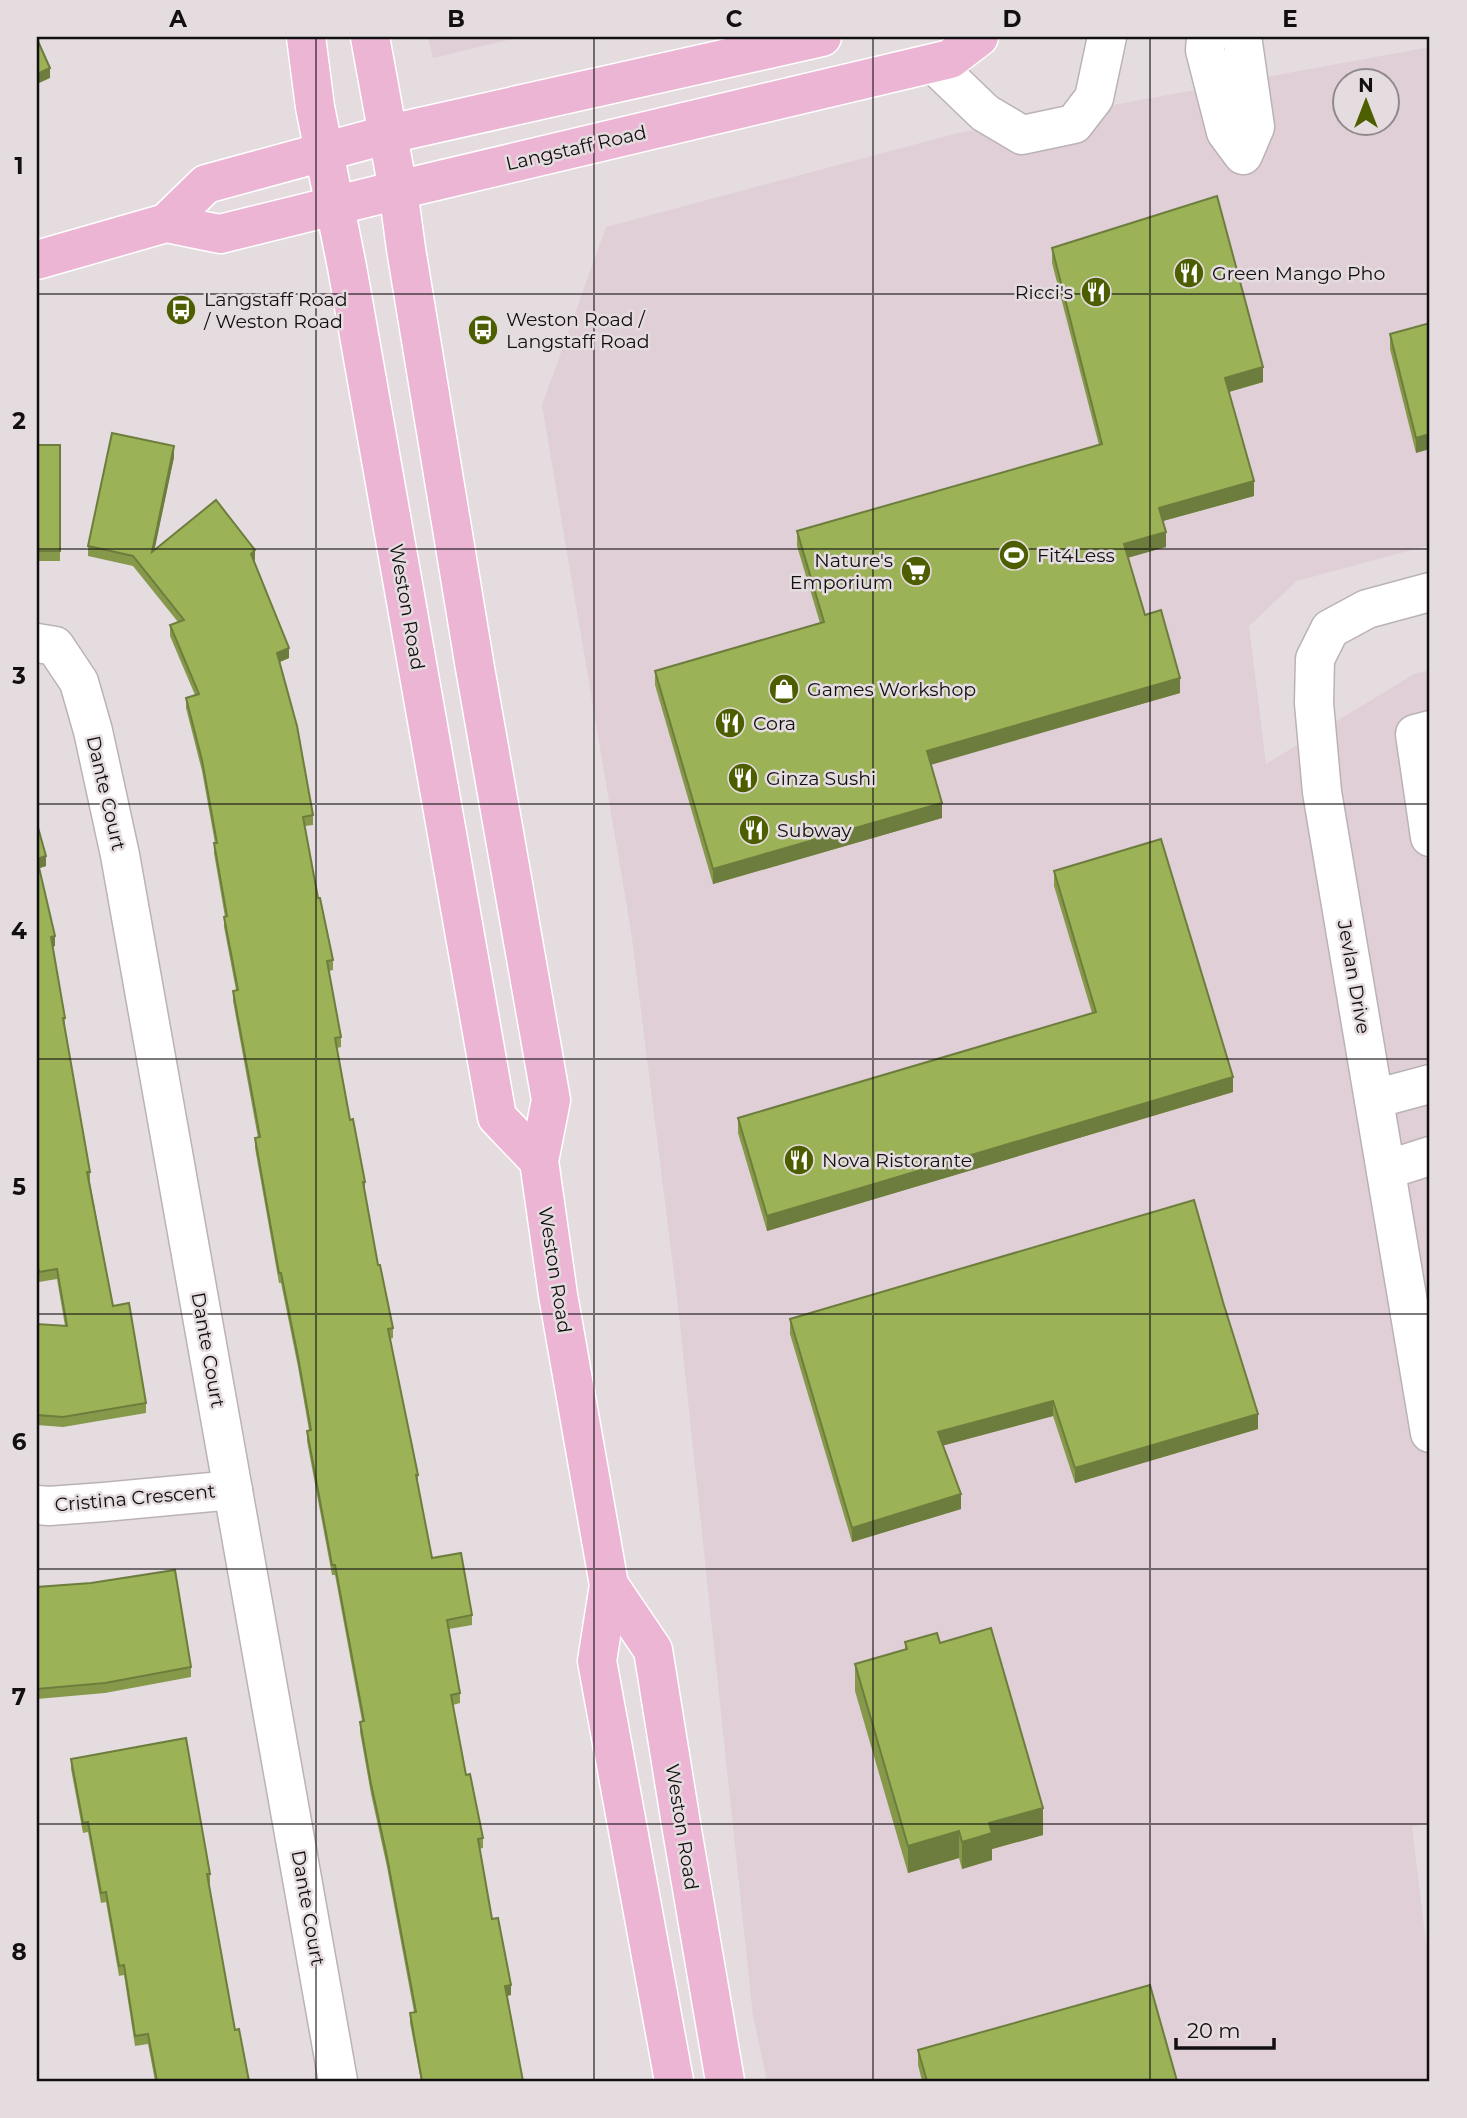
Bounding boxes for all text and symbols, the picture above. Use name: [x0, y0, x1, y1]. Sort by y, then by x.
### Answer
text: A: [168, 5, 187, 33]
text: B: [447, 5, 465, 33]
text: C: [726, 5, 743, 33]
text: D: [1003, 5, 1022, 33]
text: E: [1282, 5, 1298, 33]
north arrow: [1330, 66, 1400, 136]
text: N: [1358, 74, 1374, 97]
street label: Langstaff Road: [503, 121, 649, 175]
text: 1: [14, 152, 24, 180]
restaurant icon: Green Mango Pho: [1172, 256, 1206, 290]
place label: Green Mango Pho: [1212, 262, 1385, 285]
restaurant icon: Ricci's: [1079, 275, 1113, 309]
place label: Ricci's: [1015, 281, 1073, 304]
place label: Langstaff Road / Weston Road: [203, 288, 348, 333]
bus stop icon: Langstaff Road / Weston Road: [164, 293, 198, 327]
place label: Weston Road / Langstaff Road: [506, 308, 650, 353]
bus stop icon: Weston Road / Langstaff Road: [466, 313, 500, 347]
text: 2: [12, 407, 26, 435]
sports icon: Fit4Less: [997, 538, 1031, 572]
street label: Weston Road: [385, 542, 429, 672]
place label: Fit4Less: [1037, 544, 1115, 567]
place label: Nature's Emporium: [790, 549, 893, 594]
supermarket icon: Nature's Emporium: [899, 554, 933, 588]
text: 3: [11, 662, 26, 690]
shop icon: Games Workshop: [767, 672, 801, 706]
place label: Games Workshop: [807, 678, 976, 701]
restaurant icon: Cora: [713, 706, 747, 740]
place label: Cora: [753, 712, 796, 735]
street label: Dante Court: [82, 733, 130, 853]
restaurant icon: Ginza Sushi: [726, 761, 760, 795]
place label: Ginza Sushi: [766, 767, 876, 790]
restaurant icon: Subway: [737, 813, 771, 847]
place label: Subway: [777, 819, 852, 842]
text: 4: [11, 917, 27, 945]
street label: Jevlan Drive: [1333, 917, 1375, 1036]
restaurant icon: Nova Ristorante: [782, 1143, 816, 1177]
place label: Nova Ristorante: [822, 1149, 972, 1172]
text: 5: [12, 1173, 26, 1201]
street label: Weston Road: [534, 1205, 576, 1335]
street label: Dante Court: [187, 1290, 230, 1410]
text: 6: [12, 1428, 27, 1456]
street label: Cristina Crescent: [54, 1479, 217, 1516]
text: 7: [12, 1683, 26, 1711]
street label: Weston Road: [661, 1762, 703, 1892]
street label: Dante Court: [287, 1848, 330, 1968]
text: 8: [11, 1938, 27, 1966]
scale bar: [1176, 2006, 1274, 2050]
text: 20 m: [1187, 2018, 1241, 2043]

